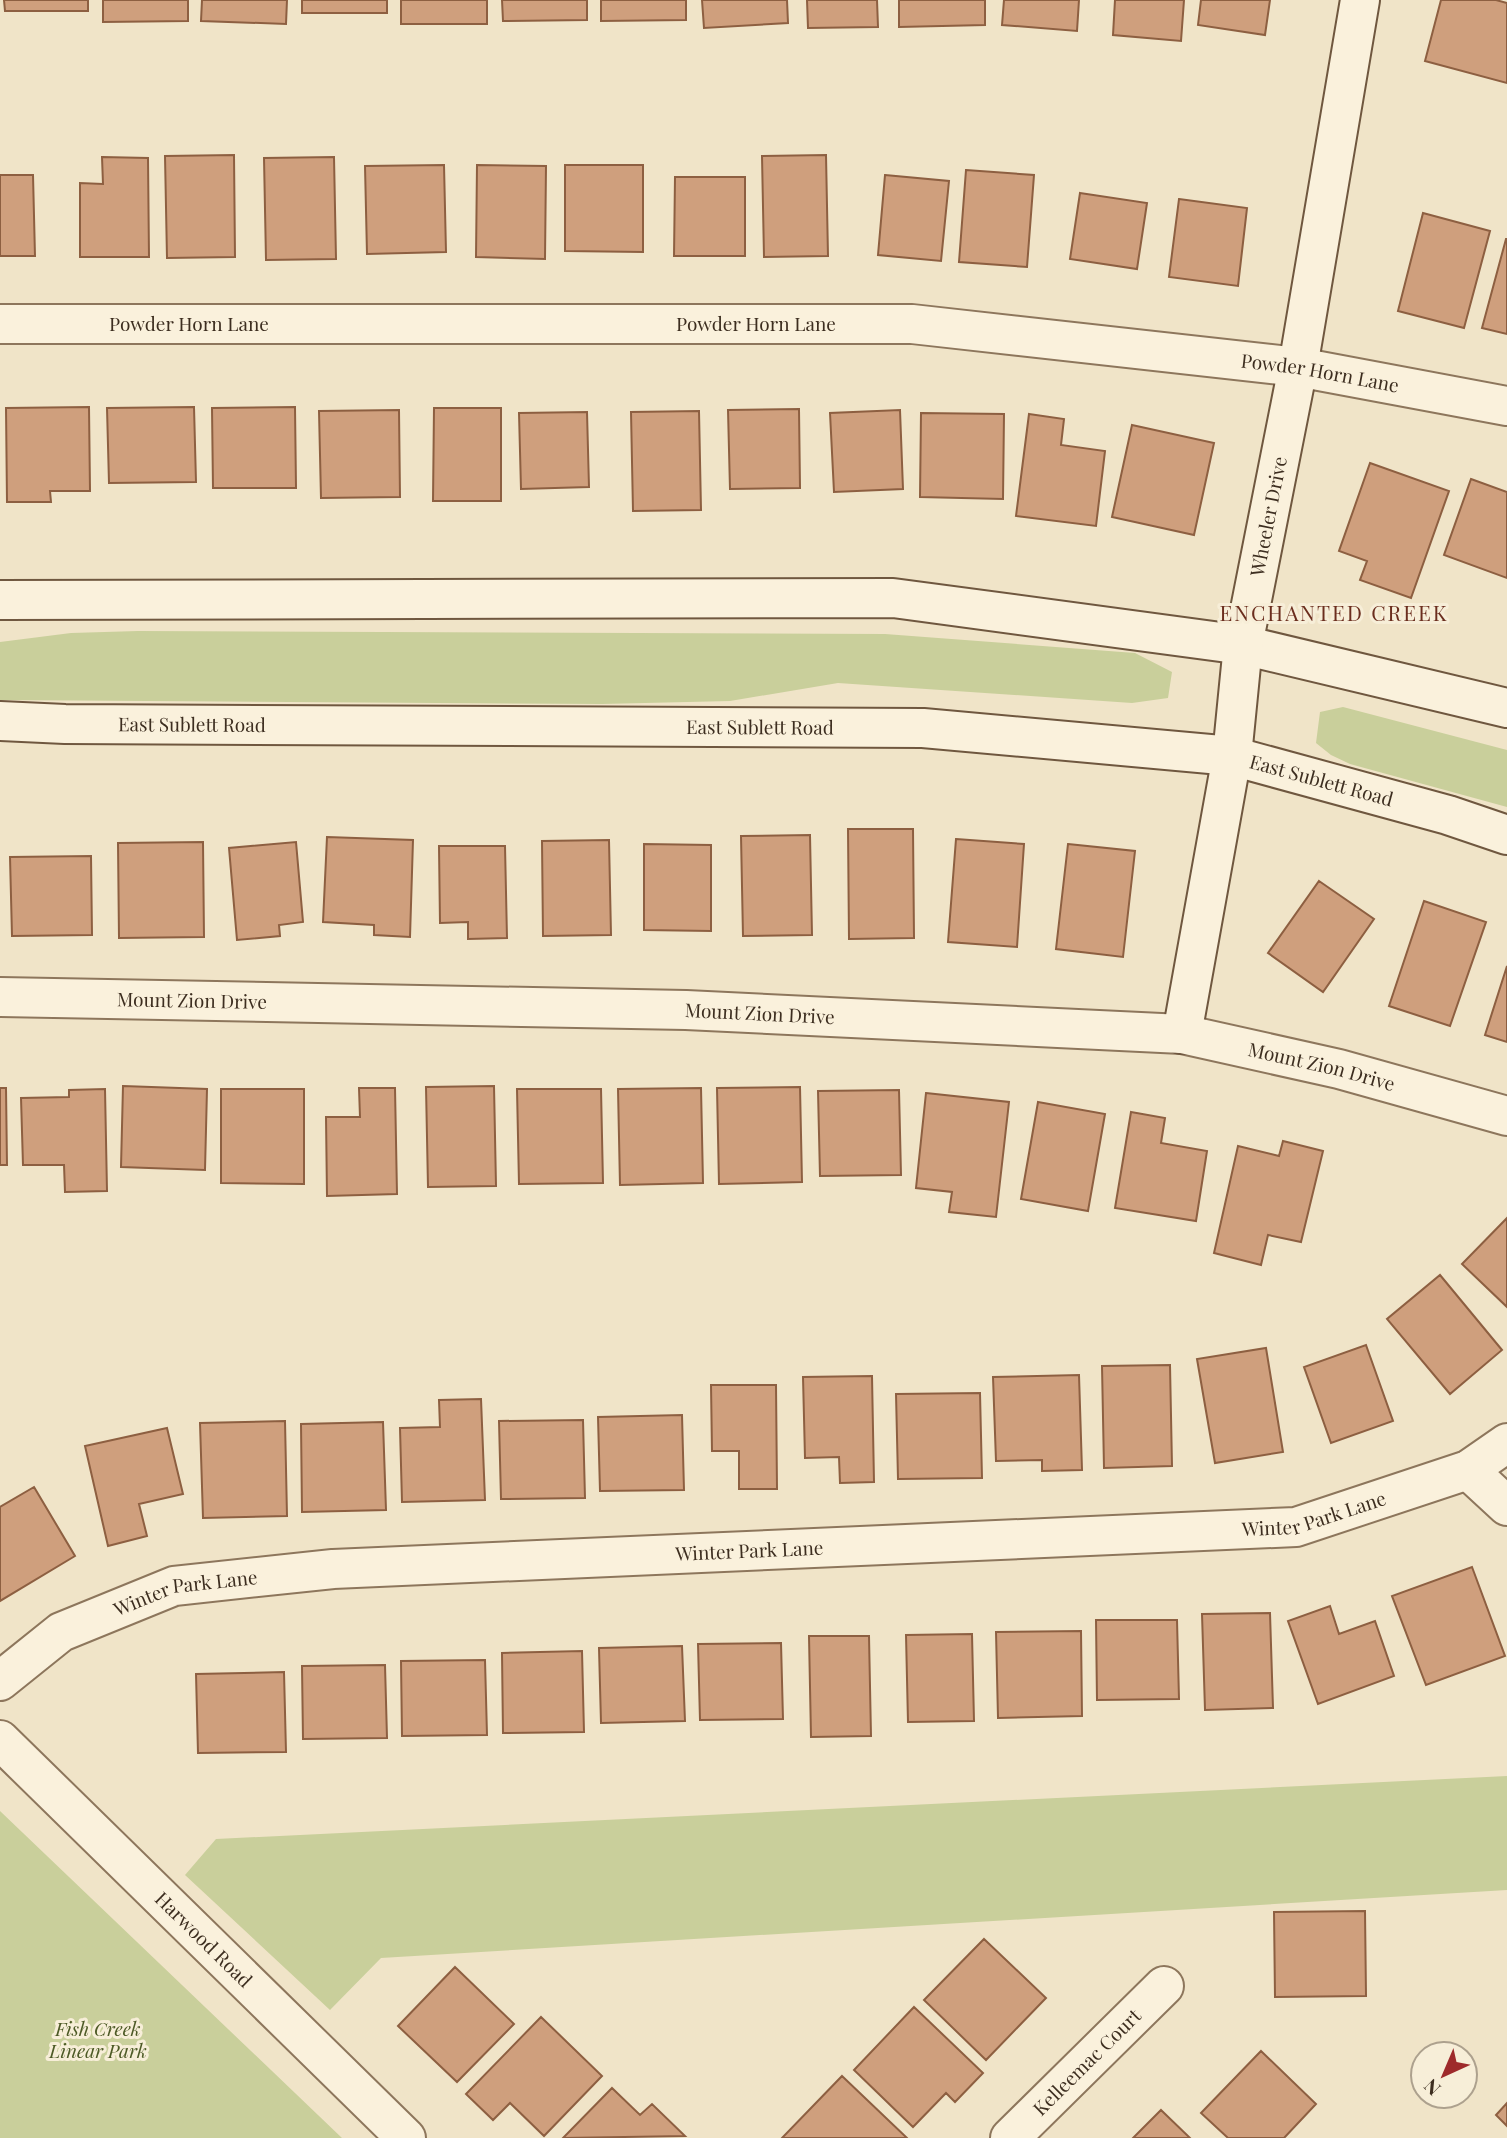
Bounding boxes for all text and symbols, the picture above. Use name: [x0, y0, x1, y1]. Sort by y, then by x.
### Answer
street label: Powder Horn Lane: [109, 310, 269, 336]
street label: Powder Horn Lane: [676, 310, 836, 336]
street label: Powder Horn Lane: [1240, 347, 1401, 398]
street label: Wheeler Drive: [1243, 454, 1292, 580]
district label: ENCHANTED CREEK: [1219, 598, 1449, 626]
street label: East Sublett Road: [118, 710, 266, 737]
street label: East Sublett Road: [686, 713, 834, 740]
street label: East Sublett Road: [1247, 747, 1396, 811]
street label: Mount Zion Drive: [117, 985, 267, 1014]
street label: Mount Zion Drive: [684, 996, 835, 1029]
street label: Mount Zion Drive: [1246, 1035, 1398, 1096]
street label: Winter Park Lane: [1240, 1484, 1389, 1541]
street label: Winter Park Lane: [674, 1534, 824, 1566]
street label: Winter Park Lane: [108, 1563, 259, 1622]
street label: Harwood Road: [150, 1885, 259, 1992]
street label: Kelleemac Court: [1026, 2002, 1146, 2121]
park label: Fish Creek Linear Park: [48, 2015, 147, 2063]
north arrow: [1409, 2040, 1479, 2110]
text: N: [1417, 2074, 1445, 2102]

